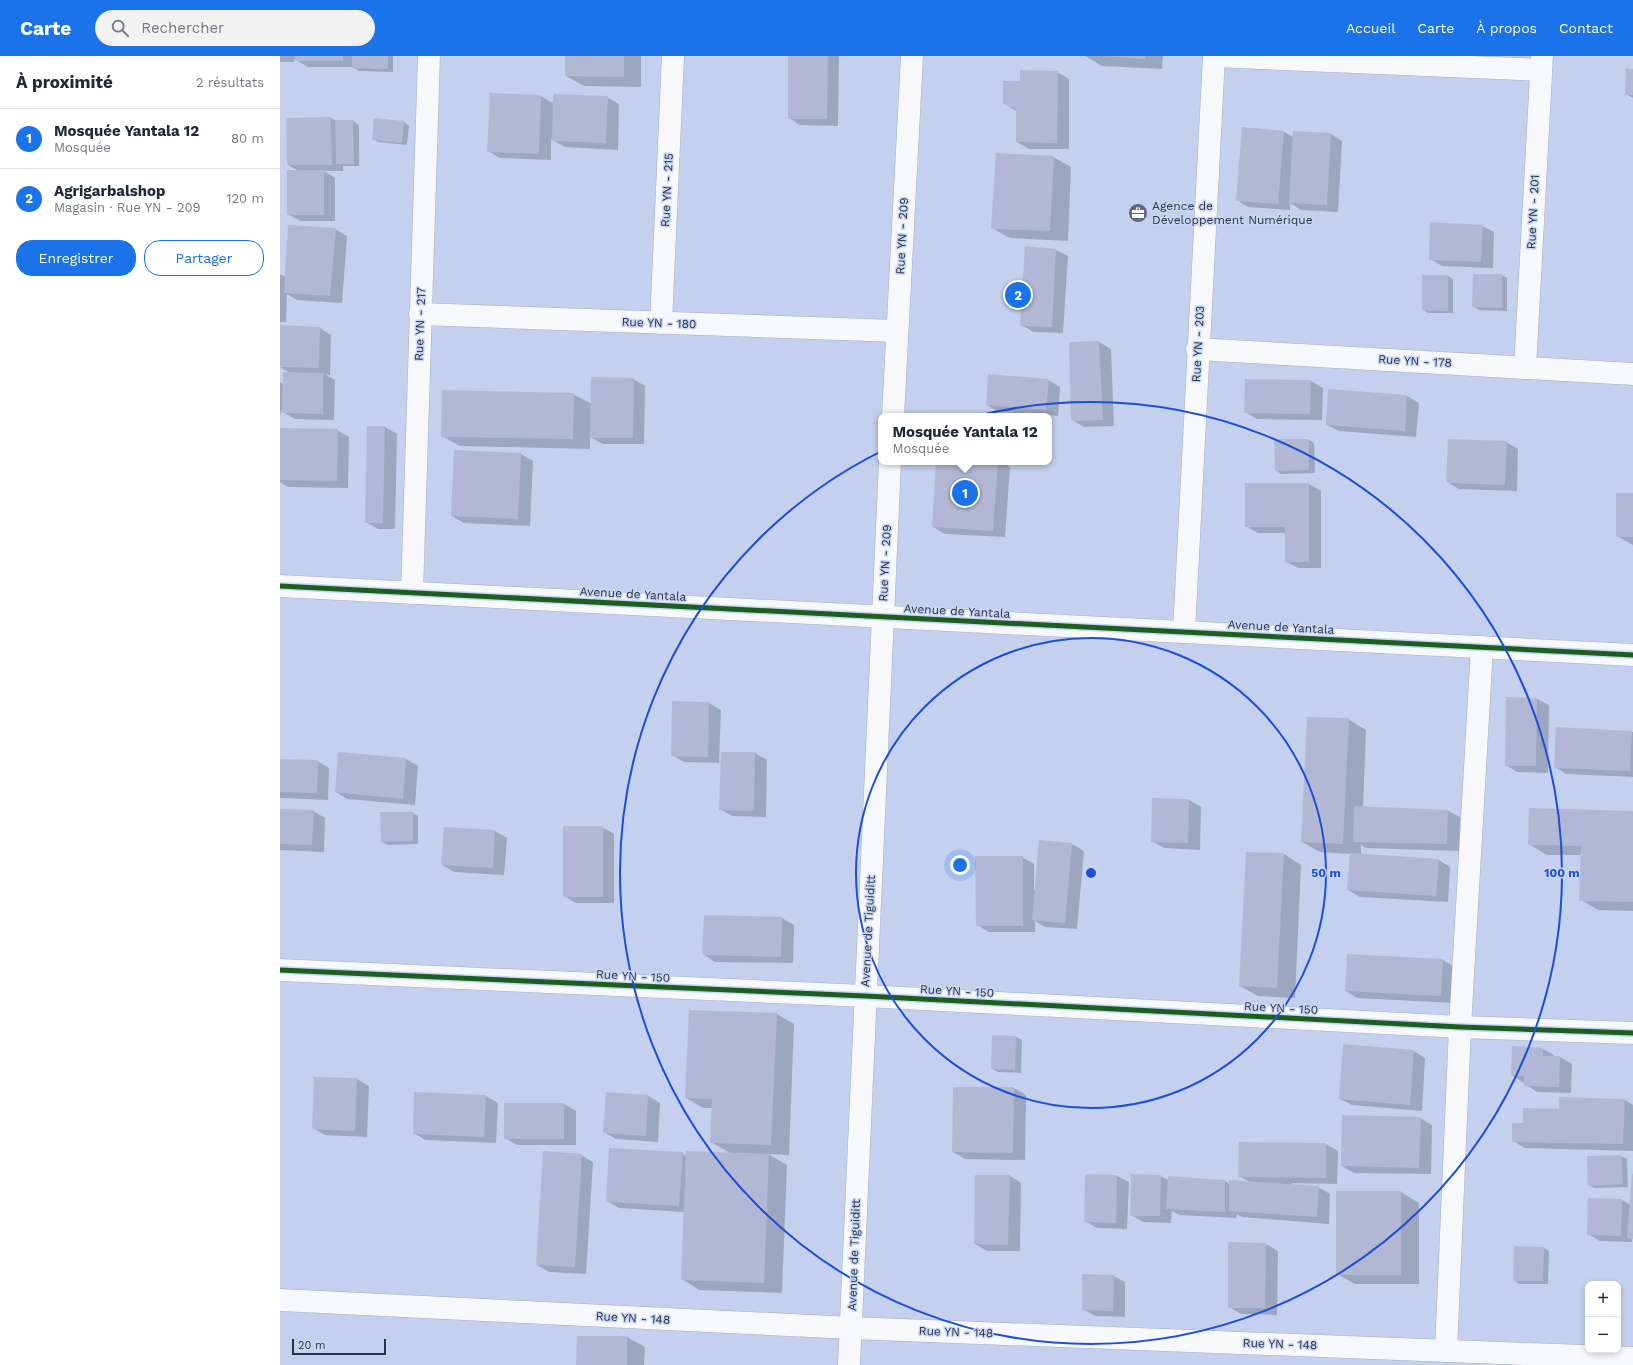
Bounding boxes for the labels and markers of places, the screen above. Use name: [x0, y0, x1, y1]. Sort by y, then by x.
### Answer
place label: Agence de Développement Numérique: [1152, 199, 1313, 227]
office icon: Agence de Développement Numérique: [1127, 202, 1149, 224]
pin: 2: [1005, 280, 1031, 310]
pin: 1: [952, 478, 978, 508]
centre of rings: [1084, 866, 1098, 880]

